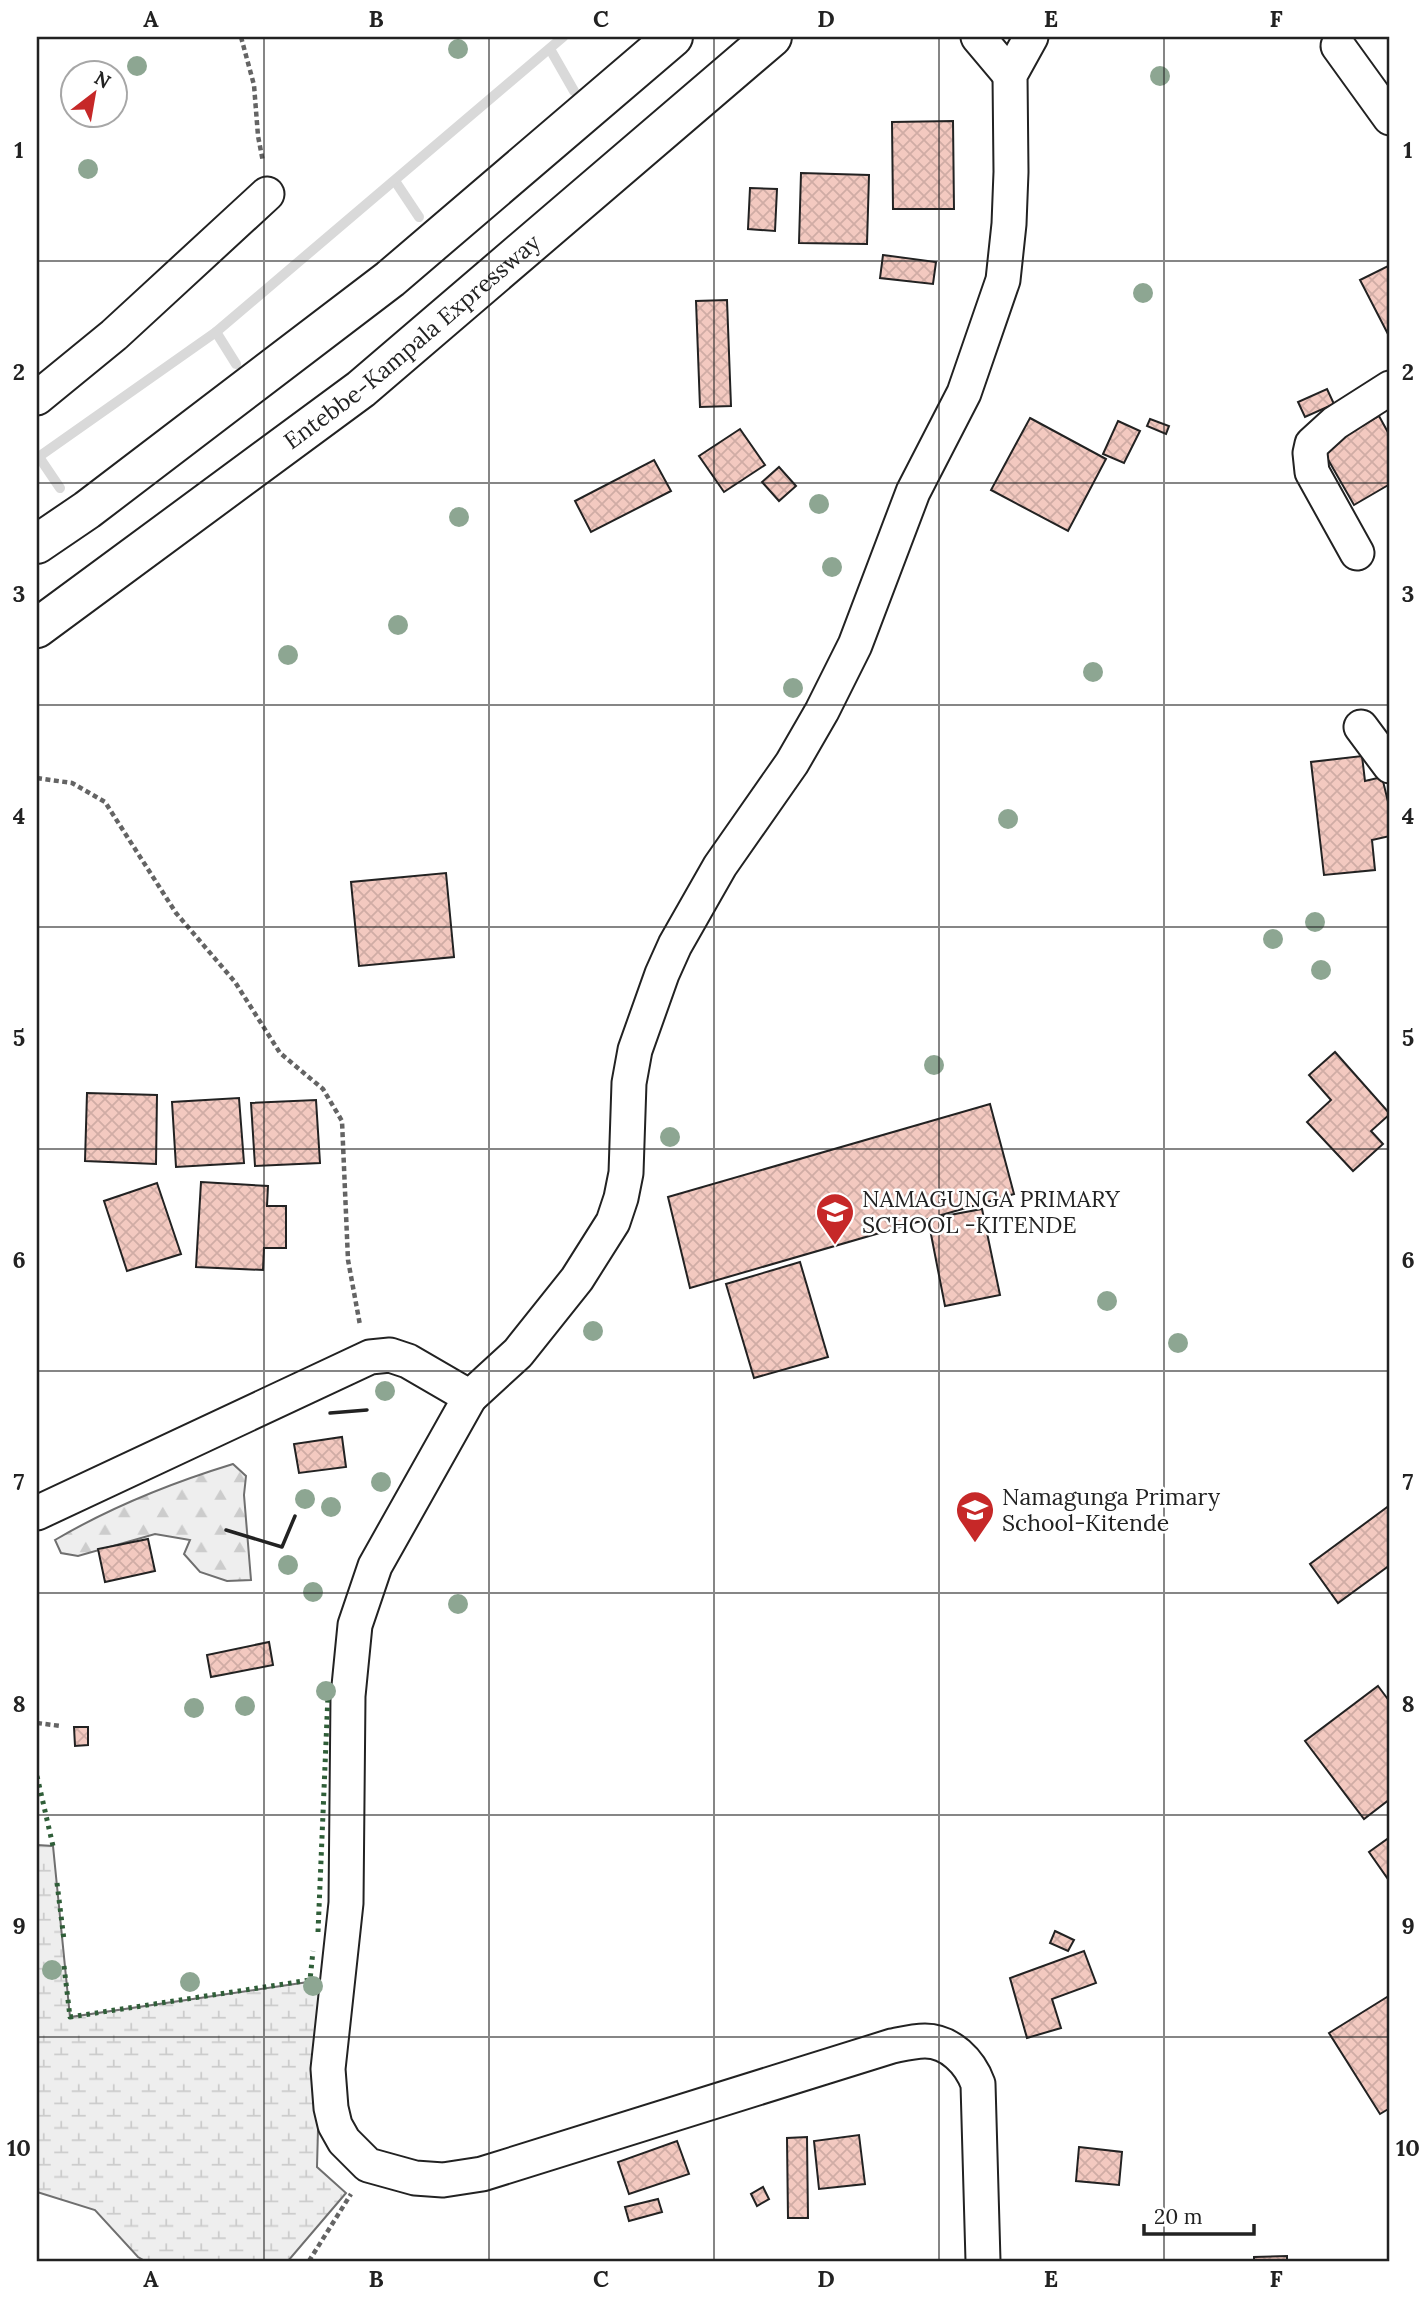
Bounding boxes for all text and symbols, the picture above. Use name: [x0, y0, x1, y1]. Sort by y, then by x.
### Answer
text: A: [143, 4, 159, 33]
text: B: [368, 4, 384, 33]
text: C: [593, 4, 609, 33]
text: D: [817, 4, 835, 33]
text: E: [1044, 4, 1058, 33]
text: F: [1269, 4, 1283, 33]
north arrow: [60, 60, 130, 130]
text: N: [90, 65, 115, 94]
text: 1: [14, 135, 24, 164]
text: 1: [1403, 135, 1413, 164]
street label: Entebbe-Kampala Expressway: [278, 227, 546, 455]
text: 2: [13, 357, 25, 386]
text: 2: [1402, 357, 1414, 386]
text: 3: [13, 579, 25, 608]
text: 3: [1402, 579, 1414, 608]
text: 4: [13, 801, 25, 830]
text: 4: [1402, 801, 1414, 830]
text: 5: [13, 1023, 25, 1052]
text: 5: [1402, 1023, 1414, 1052]
place label: NAMAGUNGA PRIMARY SCHOOL -KITENDE: [862, 1184, 1120, 1239]
school or university icon: NAMAGUNGA PRIMARY SCHOOL -KITENDE: [814, 1191, 856, 1246]
text: 6: [12, 1245, 26, 1274]
text: 6: [1401, 1245, 1415, 1274]
text: 7: [14, 1467, 25, 1496]
text: 7: [1403, 1467, 1414, 1496]
place label: Namagunga Primary School-Kitende: [1002, 1482, 1221, 1537]
school or university icon: Namagunga Primary School-Kitende: [954, 1489, 996, 1544]
text: 8: [12, 1689, 26, 1718]
text: 8: [1401, 1689, 1415, 1718]
text: 9: [12, 1911, 26, 1940]
text: 9: [1401, 1911, 1415, 1940]
text: 10: [7, 2133, 31, 2162]
text: 10: [1396, 2133, 1420, 2162]
scale bar: [1144, 2193, 1254, 2237]
text: 20 m: [1154, 2203, 1203, 2230]
text: A: [143, 2264, 159, 2293]
text: B: [368, 2264, 384, 2293]
text: C: [593, 2264, 609, 2293]
text: D: [817, 2264, 835, 2293]
text: E: [1044, 2264, 1058, 2293]
text: F: [1269, 2264, 1283, 2293]

